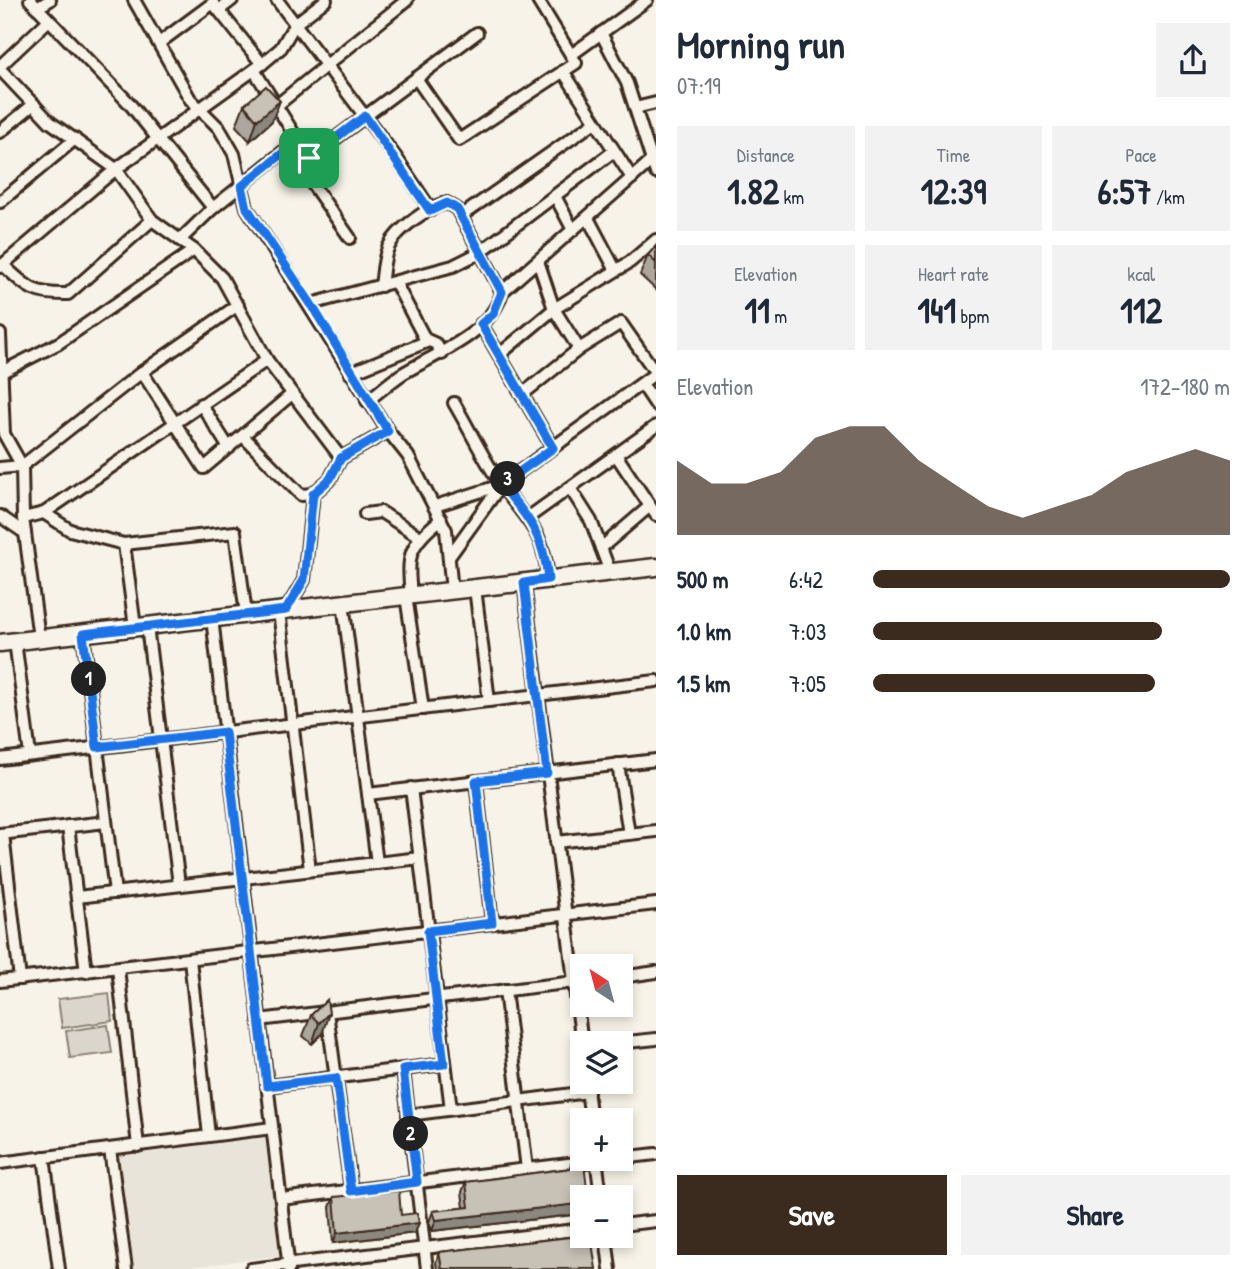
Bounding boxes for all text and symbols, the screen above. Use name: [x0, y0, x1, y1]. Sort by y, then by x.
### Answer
text: Morning run: [677, 18, 845, 70]
button: share: [1156, 23, 1230, 97]
text: 07:19: [677, 70, 721, 101]
pin: [279, 128, 339, 188]
icon: arrive: [290, 139, 328, 177]
text: Distance: [737, 142, 795, 168]
text: Time: [937, 142, 970, 168]
text: Pace: [1125, 142, 1157, 168]
text: 1.82: [727, 168, 779, 215]
text: 12:39: [921, 168, 986, 215]
text: 6:57: [1097, 168, 1152, 215]
text: km: [779, 184, 804, 210]
text: /km: [1152, 184, 1185, 210]
text: Elevation: [734, 261, 797, 287]
text: Heart rate: [918, 261, 989, 287]
text: kcal: [1127, 261, 1155, 287]
text: 11: [744, 287, 770, 334]
text: 141: [918, 287, 956, 334]
text: 112: [1120, 287, 1162, 334]
text: m: [770, 303, 787, 329]
text: bpm: [956, 303, 989, 329]
text: Elevation: [677, 371, 753, 402]
text: 172–180 m: [1140, 371, 1230, 402]
pin: 3: [490, 462, 526, 496]
text: 3: [503, 465, 512, 491]
text: 500 m: [677, 564, 728, 595]
text: 6:42: [789, 564, 823, 595]
text: 1.0 km: [677, 616, 731, 647]
text: 7:03: [789, 616, 826, 647]
pin: 1: [72, 662, 106, 696]
text: 1: [85, 665, 92, 691]
text: 1.5 km: [677, 668, 730, 699]
text: 7:05: [789, 668, 826, 699]
north arrow: [570, 954, 634, 1017]
map controls: [570, 954, 633, 1248]
button: layers: [570, 1031, 633, 1094]
button: +: [570, 1108, 633, 1171]
pin: 2: [394, 1116, 428, 1152]
text: 2: [406, 1120, 415, 1146]
button: Save: [677, 1175, 947, 1255]
button: Share: [961, 1175, 1230, 1255]
button: −: [570, 1185, 633, 1248]

